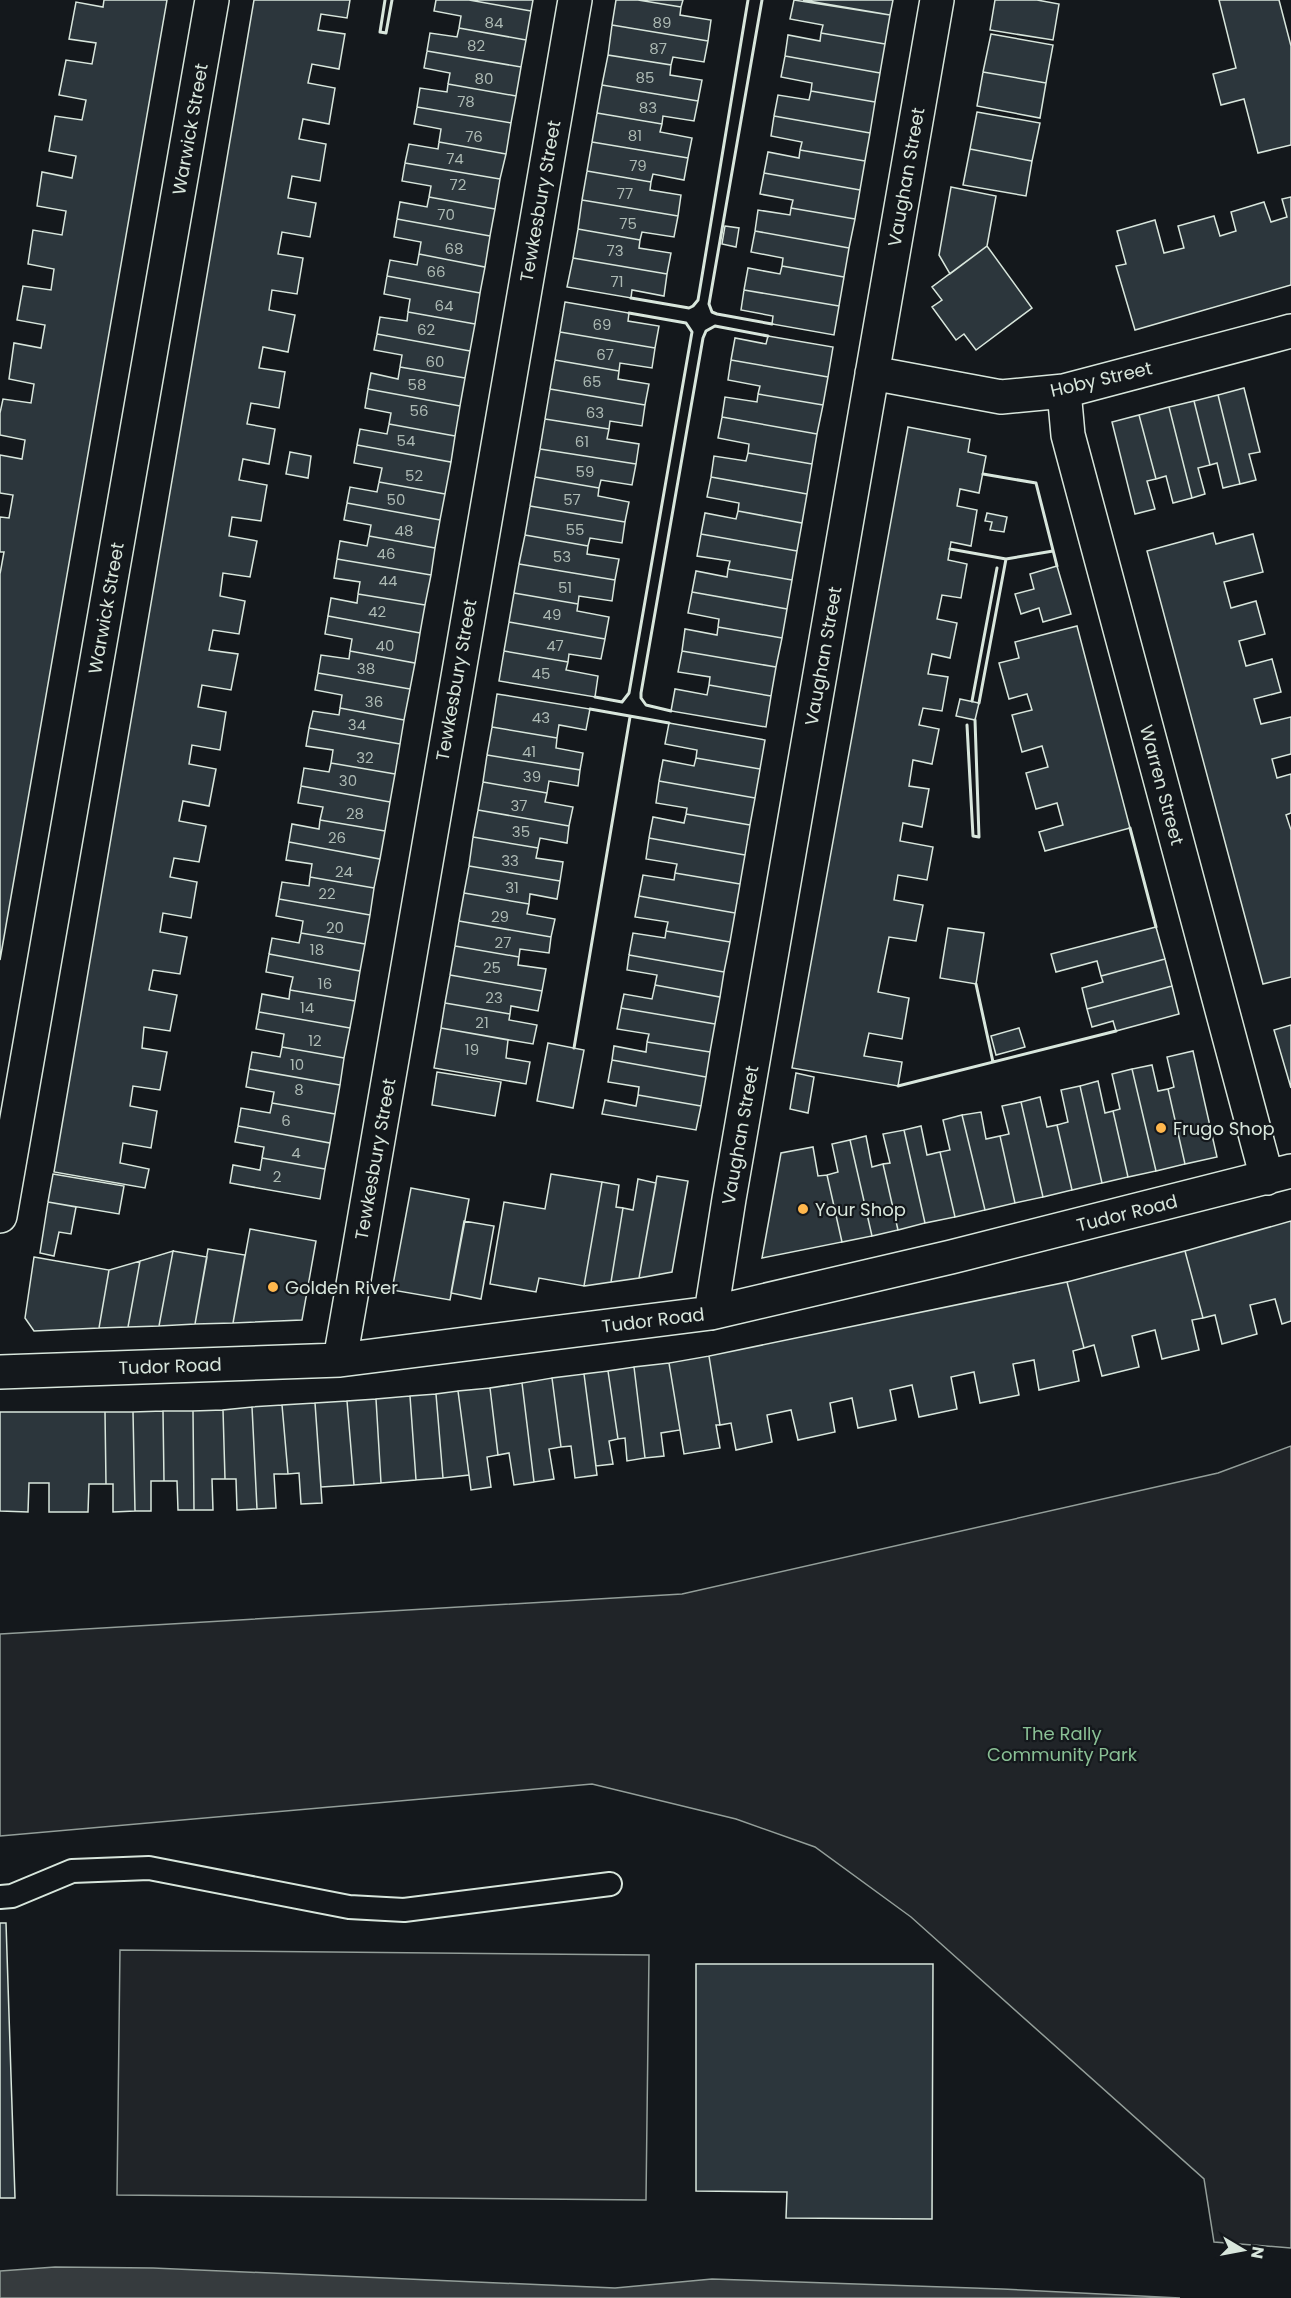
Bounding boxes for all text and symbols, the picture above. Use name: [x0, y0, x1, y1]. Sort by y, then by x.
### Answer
house number: 84: [485, 12, 503, 33]
house number: 89: [653, 12, 671, 33]
house number: 82: [467, 35, 485, 56]
house number: 87: [649, 38, 667, 59]
street label: Warwick Street: [166, 61, 214, 197]
house number: 85: [636, 67, 654, 88]
house number: 80: [475, 68, 493, 89]
house number: 78: [457, 91, 475, 112]
house number: 83: [639, 97, 657, 118]
street label: Vaughan Street: [881, 106, 931, 248]
street label: Tewkesbury Street: [513, 118, 567, 284]
house number: 81: [628, 125, 642, 146]
house number: 76: [465, 126, 483, 147]
house number: 74: [446, 148, 464, 169]
house number: 79: [629, 155, 647, 176]
house number: 72: [450, 174, 466, 195]
house number: 77: [617, 183, 633, 204]
house number: 70: [437, 204, 455, 225]
house number: 75: [619, 213, 637, 234]
house number: 68: [445, 238, 464, 259]
house number: 73: [606, 240, 624, 261]
house number: 66: [426, 261, 446, 282]
house number: 71: [611, 271, 624, 292]
house number: 64: [435, 295, 453, 316]
house number: 69: [593, 314, 611, 335]
house number: 62: [417, 319, 435, 340]
house number: 67: [596, 344, 614, 365]
house number: 60: [426, 351, 444, 372]
street label: Hoby Street: [1048, 355, 1154, 403]
house number: 65: [583, 371, 601, 392]
house number: 58: [408, 374, 426, 395]
house number: 56: [410, 400, 428, 421]
house number: 63: [586, 402, 604, 423]
house number: 54: [397, 430, 415, 451]
house number: 61: [575, 431, 589, 452]
house number: 59: [576, 461, 594, 482]
house number: 52: [405, 465, 423, 486]
house number: 50: [387, 489, 405, 510]
house number: 57: [563, 489, 581, 510]
house number: 55: [566, 519, 584, 540]
house number: 48: [395, 520, 413, 541]
street label: Warwick Street: [82, 540, 130, 676]
house number: 46: [377, 543, 395, 564]
house number: 53: [553, 546, 571, 567]
house number: 44: [379, 570, 397, 591]
house number: 51: [558, 577, 572, 598]
street label: Vaughan Street: [798, 585, 848, 727]
street label: Tewkesbury Street: [429, 597, 483, 763]
house number: 42: [368, 601, 386, 622]
house number: 49: [543, 604, 561, 625]
house number: 40: [376, 635, 394, 656]
house number: 47: [546, 635, 564, 656]
house number: 38: [357, 658, 375, 679]
house number: 45: [532, 663, 550, 684]
house number: 36: [365, 691, 383, 712]
house number: 43: [532, 707, 550, 728]
house number: 34: [348, 714, 366, 735]
street label: Warren Street: [1134, 722, 1190, 848]
house number: 41: [522, 741, 536, 762]
house number: 32: [356, 747, 374, 768]
house number: 39: [523, 766, 541, 787]
house number: 30: [339, 770, 357, 791]
house number: 37: [510, 795, 528, 816]
house number: 28: [346, 803, 364, 824]
house number: 35: [512, 821, 530, 842]
house number: 26: [328, 827, 346, 848]
house number: 33: [501, 850, 519, 871]
house number: 24: [335, 861, 353, 882]
house number: 31: [505, 877, 519, 898]
house number: 22: [318, 883, 336, 904]
house number: 29: [491, 906, 509, 927]
house number: 20: [326, 917, 344, 938]
house number: 27: [495, 932, 511, 953]
house number: 18: [310, 939, 324, 960]
house number: 25: [483, 957, 501, 978]
house number: 16: [318, 973, 332, 994]
house number: 23: [485, 987, 503, 1008]
house number: 14: [300, 997, 314, 1018]
house number: 21: [475, 1012, 489, 1033]
house number: 12: [308, 1030, 322, 1051]
house number: 19: [465, 1039, 479, 1060]
house number: 10: [290, 1054, 304, 1075]
street label: Vaughan Street: [715, 1064, 765, 1206]
street label: Tewkesbury Street: [348, 1076, 402, 1242]
house number: 8: [294, 1079, 304, 1100]
house number: 6: [281, 1110, 291, 1131]
place label: Frugo Shop: [1173, 1116, 1275, 1141]
marker: Frugo Shop: [1154, 1121, 1168, 1135]
house number: 4: [291, 1142, 301, 1163]
house number: 2: [273, 1166, 281, 1187]
street label: Tudor Road: [1074, 1188, 1180, 1238]
place label: Your Shop: [815, 1197, 906, 1222]
marker: Your Shop: [796, 1202, 810, 1216]
place label: Golden River: [285, 1275, 398, 1300]
marker: Golden River: [266, 1280, 280, 1294]
street label: Tudor Road: [600, 1301, 706, 1339]
street label: Tudor Road: [118, 1352, 222, 1380]
park label: The Rally Community Park: [987, 1721, 1138, 1767]
north arrow: [1213, 2220, 1273, 2280]
text: N: [1245, 2245, 1270, 2260]

